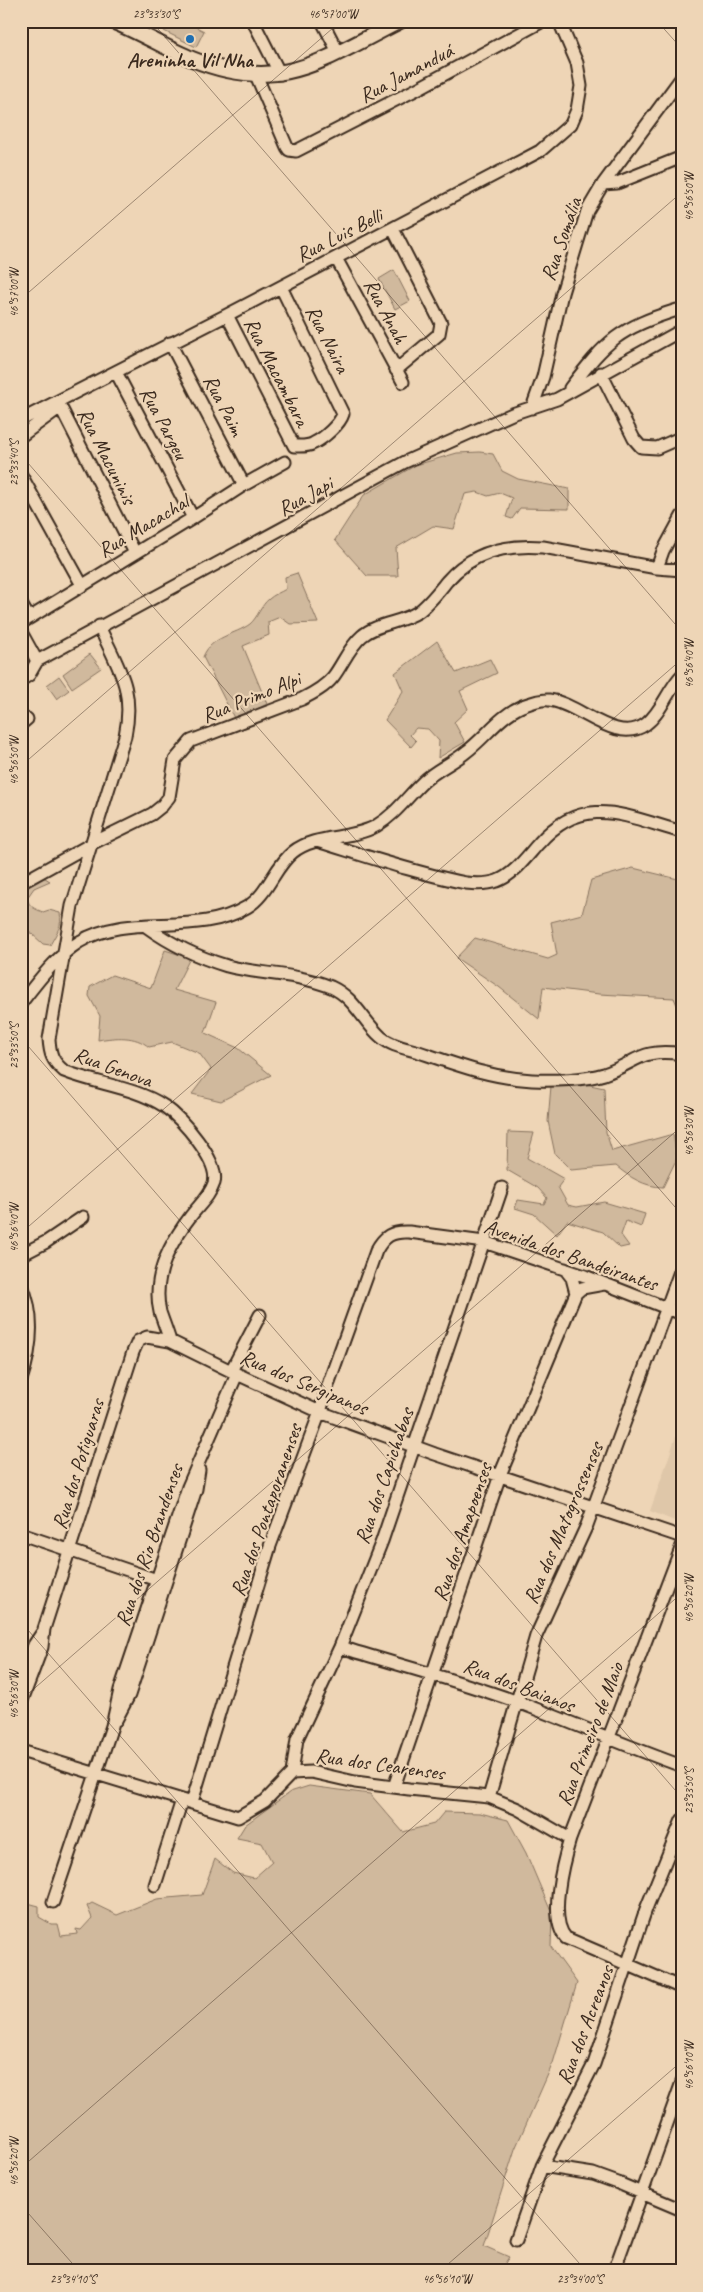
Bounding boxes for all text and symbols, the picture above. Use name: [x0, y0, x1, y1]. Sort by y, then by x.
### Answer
text: 23°33'30"S: [133, 6, 181, 22]
text: 46°57'00"W: [309, 6, 360, 22]
marker: Areninha Vil Nha: [184, 33, 196, 45]
street label: Rua Jamanduá: [355, 37, 459, 109]
place label: Areninha Vil Nha: [127, 47, 254, 73]
text: 46°56'50"W: [681, 170, 697, 221]
street label: Rua Somália: [535, 192, 588, 284]
street label: Rua Luis Belli: [291, 201, 389, 268]
text: 46°57'00"W: [6, 266, 22, 317]
street label: Rua Anah: [358, 274, 415, 349]
street label: Rua Naira: [300, 301, 357, 379]
street label: Rua Macambara: [238, 313, 317, 433]
street label: Rua Paim: [198, 370, 251, 442]
street label: Rua Pargeu: [134, 382, 195, 465]
street label: Rua Macuninis: [72, 403, 143, 510]
text: 23°33'40"S: [6, 438, 22, 486]
street label: Rua Japi: [273, 469, 340, 522]
street label: Rua Macachal: [93, 487, 196, 563]
text: 46°56'40"W: [681, 637, 697, 688]
street label: Rua Primo Alpi: [198, 664, 307, 729]
text: 46°56'50"W: [6, 734, 22, 785]
text: 23°33'50"S: [6, 1021, 22, 1069]
street label: Rua Genova: [70, 1041, 157, 1094]
text: 46°56'30"W: [681, 1105, 697, 1156]
text: 46°56'40"W: [6, 1201, 22, 1252]
street label: Avenida dos Bandeirantes: [481, 1213, 663, 1297]
street label: Rua dos Sergipanos: [236, 1343, 373, 1421]
street label: Rua dos Potiguaras: [46, 1394, 111, 1532]
street label: Rua dos Capichabas: [349, 1403, 420, 1547]
street label: Rua dos Pontaporanenses: [224, 1419, 308, 1599]
street label: Rua dos Matogrossenses: [517, 1437, 609, 1608]
street label: Rua dos Amapoenses: [426, 1458, 498, 1604]
street label: Rua dos Rio Brandenses: [109, 1459, 189, 1629]
text: 46°56'20"W: [681, 1572, 697, 1623]
street label: Rua dos Baianos: [460, 1652, 580, 1719]
street label: Rua Primeiro de Maio: [551, 1657, 630, 1809]
text: 46°56'30"W: [6, 1668, 22, 1719]
street label: Rua dos Cearenses: [314, 1742, 448, 1786]
text: 23°33'50"S: [681, 1766, 697, 1814]
street label: Rua dos Acreanos: [550, 1960, 620, 2088]
text: 46°56'10"W: [681, 2039, 697, 2090]
text: 46°56'20"W: [6, 2135, 22, 2186]
text: 23°34'10"S: [50, 2271, 98, 2287]
text: 46°56'10"W: [423, 2271, 474, 2287]
text: 23°34'00"S: [557, 2271, 605, 2287]

